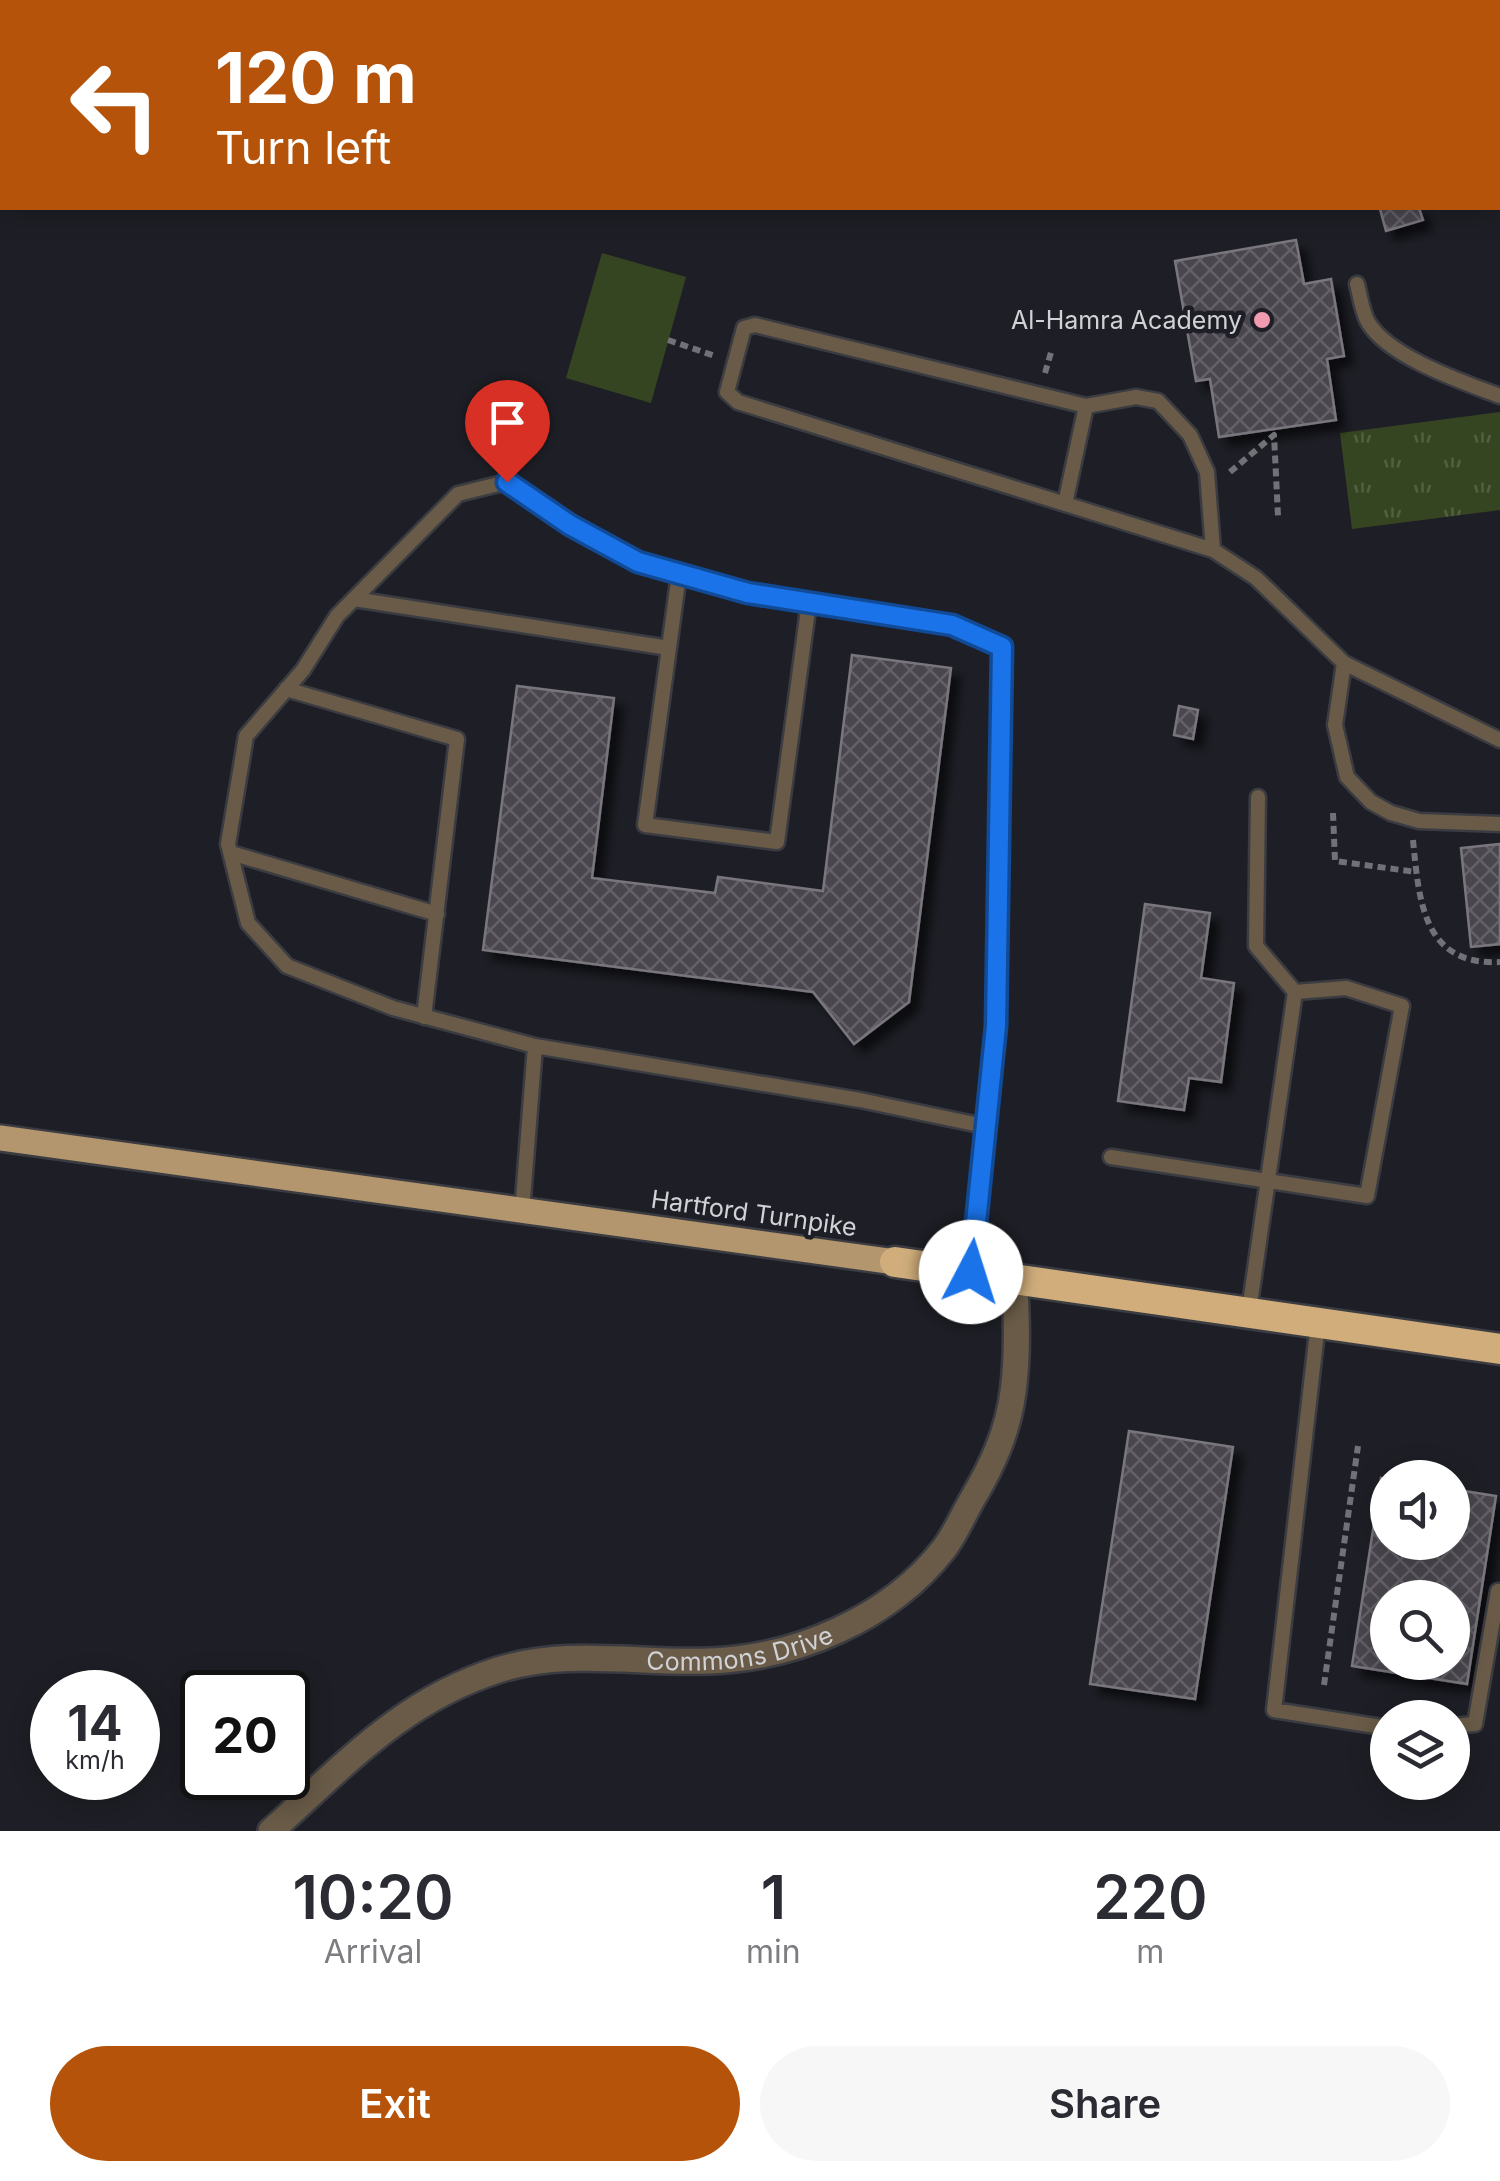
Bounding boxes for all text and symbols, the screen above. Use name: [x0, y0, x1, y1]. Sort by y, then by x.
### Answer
text: 120 m: [215, 35, 417, 120]
icon: left: [50, 40, 180, 170]
text: Turn left: [215, 120, 391, 175]
place label: Al-Hamra Academy: [1011, 305, 1242, 335]
marker: Al-Hamra Academy: [1251, 309, 1273, 331]
pin: [465, 380, 550, 483]
icon: arrive: [480, 395, 535, 450]
street label: Hartford Turnpike: [649, 1184, 859, 1242]
position arrow: [919, 1220, 1023, 1324]
map controls: [1370, 1460, 1470, 1800]
button: sound: [1370, 1460, 1470, 1560]
button: search: [1370, 1580, 1470, 1680]
street label: Commons Drive: [646, 1619, 837, 1676]
speed limit sign: 20: [180, 1670, 310, 1800]
text: 14: [67, 1693, 123, 1753]
button: layers: [1370, 1700, 1470, 1800]
text: km/h: [65, 1745, 125, 1775]
text: 10:20: [292, 1861, 454, 1933]
text: 1: [761, 1861, 786, 1933]
text: 220: [1093, 1861, 1208, 1933]
text: Arrival: [324, 1932, 422, 1971]
text: min: [746, 1932, 801, 1971]
text: m: [1136, 1932, 1164, 1971]
button: Exit: [50, 2046, 740, 2161]
button: Share: [760, 2046, 1450, 2161]

